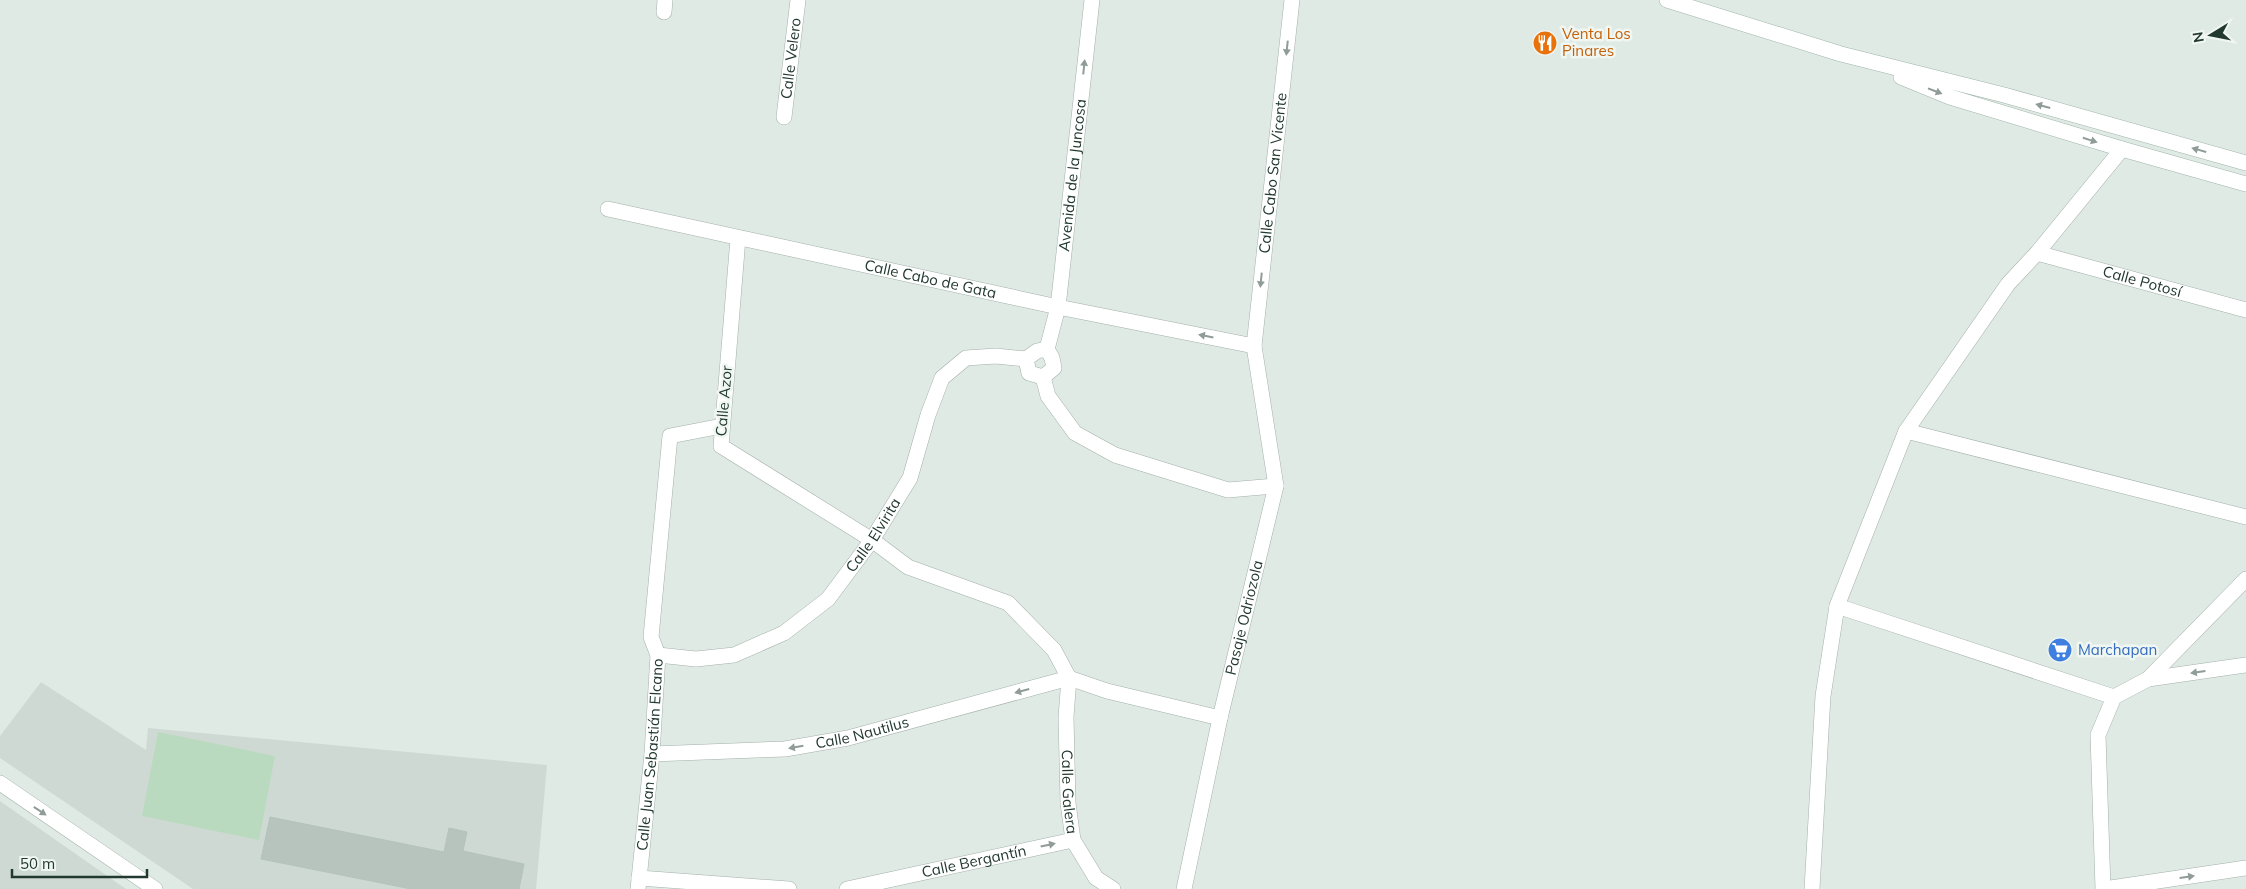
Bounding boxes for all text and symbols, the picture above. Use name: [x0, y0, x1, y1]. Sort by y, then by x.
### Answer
north arrow: [2186, 10, 2236, 60]
street label: Calle Velero: [776, 17, 805, 100]
place label: Venta Los Pinares: [1562, 24, 1631, 60]
restaurant icon: Venta Los Pinares: [1532, 30, 1558, 56]
text: N: [2188, 30, 2208, 44]
one-way arrow: [1282, 41, 1290, 57]
one-way arrow: [1080, 59, 1088, 75]
one-way arrow: [1928, 88, 1943, 95]
street label: Calle Cabo San Vicente: [1254, 92, 1291, 254]
street label: Avenida de la Juncosa: [1054, 98, 1090, 252]
one-way arrow: [2035, 101, 2050, 109]
one-way arrow: [2083, 136, 2098, 144]
one-way arrow: [2192, 145, 2207, 153]
street label: Calle Cabo de Gata: [863, 255, 998, 302]
street label: Calle Potosí: [2101, 261, 2185, 301]
one-way arrow: [1257, 272, 1265, 288]
one-way arrow: [1198, 332, 1214, 340]
street label: Calle Azor: [711, 364, 736, 437]
street label: Calle Elvirita: [841, 494, 905, 576]
street label: Pasaje Odriozola: [1221, 558, 1267, 677]
supermarket icon: Marchapan: [2047, 637, 2073, 663]
place label: Marchapan: [2078, 640, 2157, 659]
street label: Calle Juan Sebastián Elcano: [632, 658, 667, 852]
one-way arrow: [2189, 668, 2205, 676]
one-way arrow: [1014, 687, 1029, 695]
street label: Calle Nautilus: [814, 712, 911, 753]
one-way arrow: [788, 744, 804, 752]
street label: Calle Galera: [1058, 749, 1082, 835]
one-way arrow: [34, 806, 47, 816]
street label: Calle Bergantín: [920, 840, 1028, 882]
one-way arrow: [1041, 841, 1056, 849]
scale bar: [12, 846, 148, 878]
text: 50 m: [20, 854, 55, 873]
one-way arrow: [2179, 873, 2195, 881]

